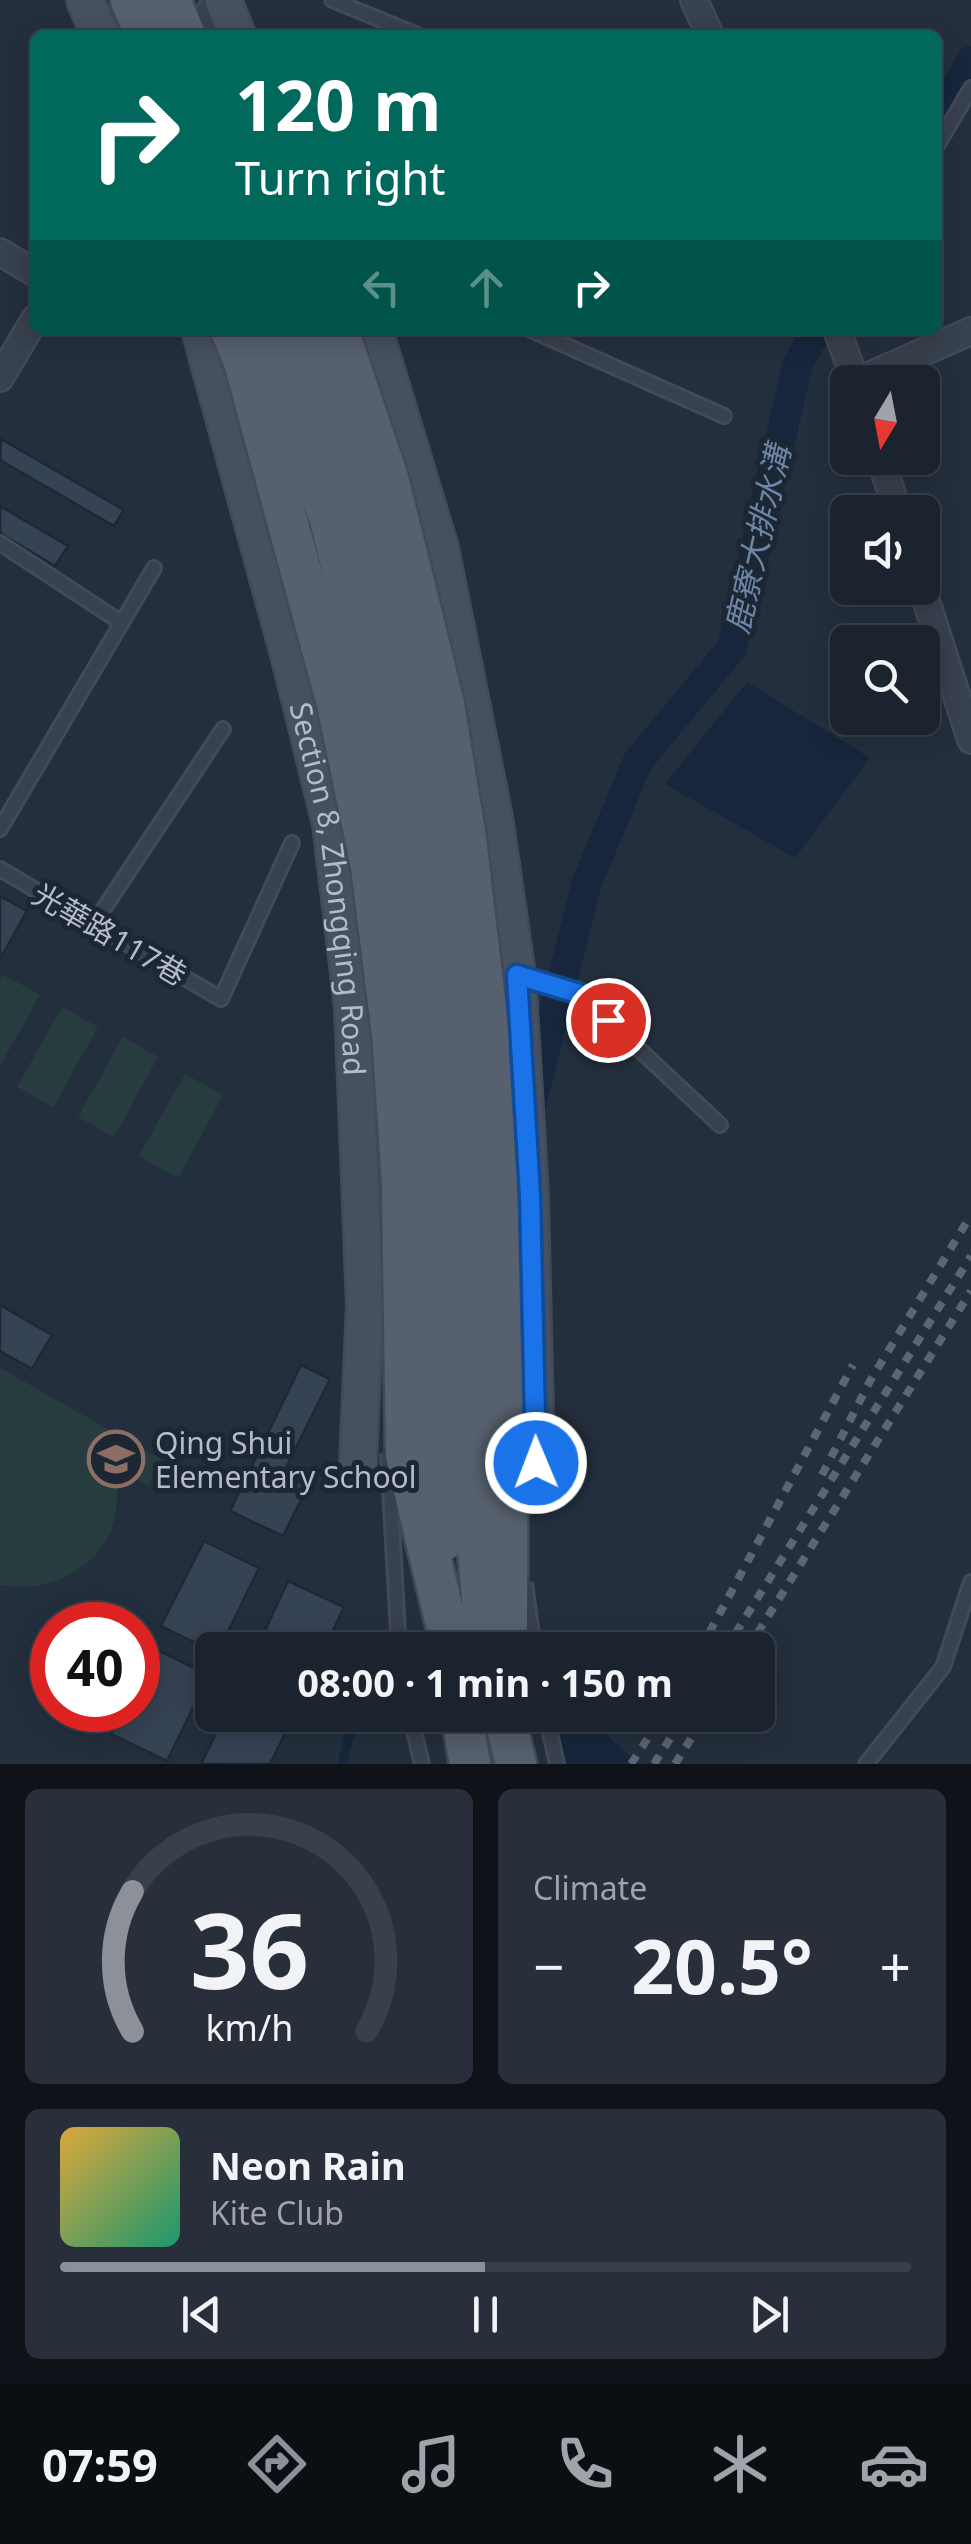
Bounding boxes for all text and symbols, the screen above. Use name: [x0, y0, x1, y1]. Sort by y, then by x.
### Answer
text: 120 m: [235, 56, 442, 152]
icon: right: [70, 70, 200, 200]
text: Turn right: [235, 147, 446, 208]
icon: left: [354, 260, 409, 315]
icon: ahead: [459, 260, 514, 315]
icon: right: [564, 260, 619, 315]
north arrow: [830, 365, 940, 475]
map controls: [830, 365, 940, 735]
water label: 鹿寮大排水溝: [714, 437, 800, 637]
button: sound: [830, 495, 940, 605]
button: search: [830, 625, 940, 735]
street label: Section 8, Zhongqing Road: [281, 698, 376, 1076]
street label: 光華路117巷: [25, 873, 195, 995]
pin: [566, 978, 651, 1063]
icon: arrive: [581, 993, 636, 1048]
position arrow: [484, 1411, 588, 1515]
place label: Qing Shui Elementary School: [155, 1422, 416, 1497]
school or university icon: Qing Shui Elementary School: [86, 1429, 146, 1489]
speed limit sign: 40: [30, 1602, 160, 1732]
text: 08:00 · 1 min · 150 m: [297, 1656, 673, 1708]
text: Climate: [533, 1866, 647, 1909]
text: 36: [190, 1878, 308, 2019]
text: 20.5°: [631, 1914, 813, 2016]
text: −: [533, 1928, 564, 2003]
text: +: [880, 1928, 911, 2003]
text: km/h: [205, 2003, 293, 2051]
text: Neon Rain: [210, 2139, 406, 2191]
text: Kite Club: [210, 2191, 344, 2234]
icon: previous: [174, 2287, 229, 2342]
icon: pause: [458, 2287, 513, 2342]
icon: next: [742, 2287, 797, 2342]
icon: directions: [242, 2429, 312, 2499]
icon: music: [396, 2429, 466, 2499]
icon: phone: [550, 2429, 620, 2499]
icon: climate: [705, 2429, 775, 2499]
icon: car: [859, 2429, 929, 2499]
text: 07:59: [42, 2434, 158, 2495]

